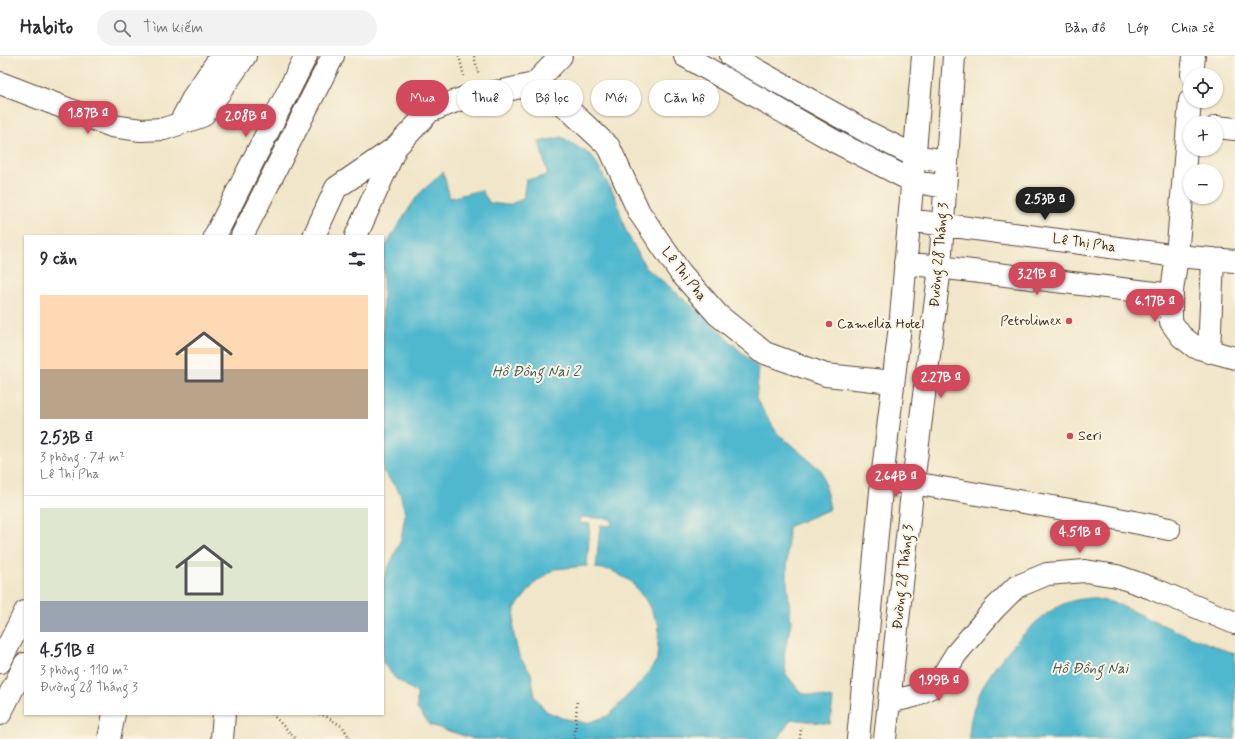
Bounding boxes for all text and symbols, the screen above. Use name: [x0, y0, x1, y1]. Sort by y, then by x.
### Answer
search box: [97, 10, 377, 46]
text: Habito: [20, 15, 73, 40]
icon: search: [111, 17, 133, 39]
text: Tìm kiếm: [143, 18, 203, 38]
text: Bản đồ: [1065, 19, 1106, 37]
text: Lớp: [1128, 19, 1149, 37]
text: Chia sẻ: [1171, 19, 1215, 37]
map controls: [1183, 68, 1223, 204]
button: locate: [1183, 68, 1223, 108]
chip: Mua: [396, 80, 449, 116]
chip: Thuê: [457, 80, 513, 116]
chip: Bộ lọc: [521, 80, 583, 116]
chip: Mới: [591, 80, 641, 116]
chip: Căn hộ: [649, 80, 719, 116]
pin: 1.87B ₫: [51, 101, 125, 135]
pin: 2.08B ₫: [209, 104, 283, 138]
text: 1.87B ₫: [68, 105, 108, 122]
text: 2.08B ₫: [225, 108, 267, 125]
button: +: [1183, 116, 1223, 156]
button: −: [1183, 164, 1223, 204]
pin: 2.53B ₫: [1008, 187, 1082, 221]
text: 2.53B ₫: [1025, 191, 1065, 208]
street label: Đường 28 Tháng 3: [925, 202, 955, 308]
street label: Lê Thị Pha: [1051, 230, 1117, 256]
street label: Lê Thị Pha: [657, 243, 711, 305]
text: 9 căn: [40, 248, 77, 270]
icon: filters: [346, 248, 368, 270]
pin: 3.21B ₫: [1000, 262, 1074, 296]
text: 3.21B ₫: [1018, 266, 1056, 283]
pin: 6.17B ₫: [1118, 289, 1192, 323]
text: 6.17B ₫: [1135, 293, 1175, 310]
place label: Petrolimex: [1000, 312, 1062, 330]
place label: Camellia Hotel: [837, 315, 924, 333]
marker: Petrolimex: [1064, 316, 1074, 326]
marker: Camellia Hotel: [824, 319, 834, 329]
icon: home: [168, 321, 240, 393]
water label: Hồ Đồng Nai 2: [492, 362, 582, 384]
pin: 2.27B ₫: [904, 365, 978, 399]
text: 2.27B ₫: [921, 369, 961, 386]
text: 2.53B ₫: [40, 427, 93, 449]
place label: Seri: [1078, 427, 1102, 445]
marker: Seri: [1065, 431, 1075, 441]
text: 3 phòng · 74 m²: [40, 449, 125, 466]
pin: 2.64B ₫: [859, 464, 933, 498]
text: Lê Thị Pha: [40, 466, 99, 483]
text: 2.64B ₫: [875, 468, 917, 485]
pin: 4.51B ₫: [1043, 520, 1117, 554]
street label: Đường 28 Tháng 3: [889, 524, 919, 631]
text: 4.51B ₫: [1059, 524, 1101, 541]
icon: home: [168, 534, 240, 606]
text: 4.51B ₫: [40, 640, 95, 662]
water label: Hồ Đồng Nai: [1052, 659, 1130, 681]
text: 3 phòng · 110 m²: [40, 662, 128, 679]
pin: 1.99B ₫: [902, 668, 976, 702]
text: 1.99B ₫: [918, 672, 960, 689]
text: Đường 28 Tháng 3: [40, 679, 138, 696]

